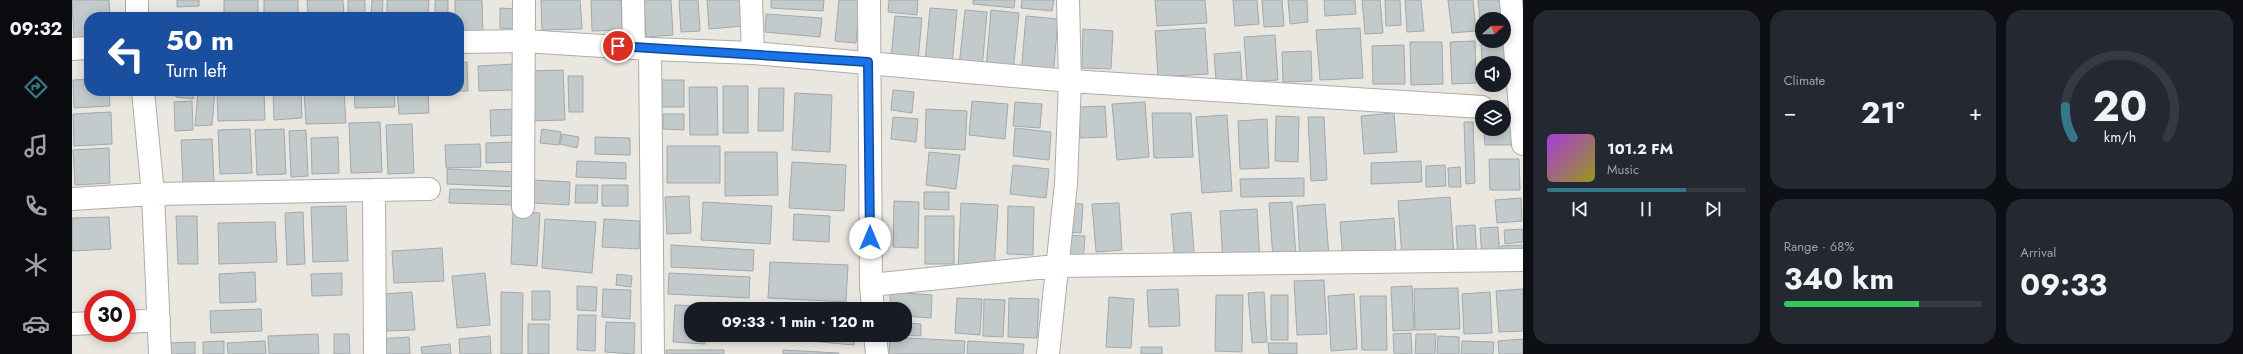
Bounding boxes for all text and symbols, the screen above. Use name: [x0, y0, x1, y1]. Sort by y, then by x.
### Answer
north arrow: [1475, 12, 1511, 48]
map controls: [1475, 12, 1511, 136]
text: 09:32: [10, 16, 62, 42]
text: 50 m: [166, 20, 234, 61]
icon: left: [100, 28, 152, 80]
pin: [601, 29, 635, 63]
icon: arrive: [607, 35, 629, 57]
button: sound: [1475, 56, 1511, 92]
text: Turn left: [166, 58, 226, 84]
text: Climate: [1784, 71, 1825, 90]
icon: directions: [22, 73, 50, 101]
text: 20: [2092, 75, 2147, 136]
text: 21°: [1861, 91, 1905, 134]
text: −: [1784, 96, 1797, 128]
text: +: [1969, 96, 1982, 128]
button: layers: [1475, 100, 1511, 136]
text: km/h: [2104, 126, 2136, 146]
icon: music: [22, 132, 50, 160]
text: 101.2 FM: [1607, 138, 1673, 160]
text: Music: [1607, 160, 1639, 179]
icon: phone: [22, 192, 50, 220]
icon: previous: [1569, 198, 1591, 220]
icon: pause: [1635, 198, 1657, 220]
icon: next: [1702, 198, 1724, 220]
position arrow: [849, 217, 891, 259]
text: Range · 68%: [1784, 237, 1854, 256]
text: Arrival: [2020, 243, 2056, 262]
icon: climate: [22, 251, 50, 279]
text: 340 km: [1784, 257, 1894, 300]
text: 09:33: [2020, 263, 2107, 306]
speed limit sign: 30: [84, 290, 136, 342]
icon: car: [22, 310, 50, 338]
text: 09:33 · 1 min · 120 m: [722, 311, 874, 333]

